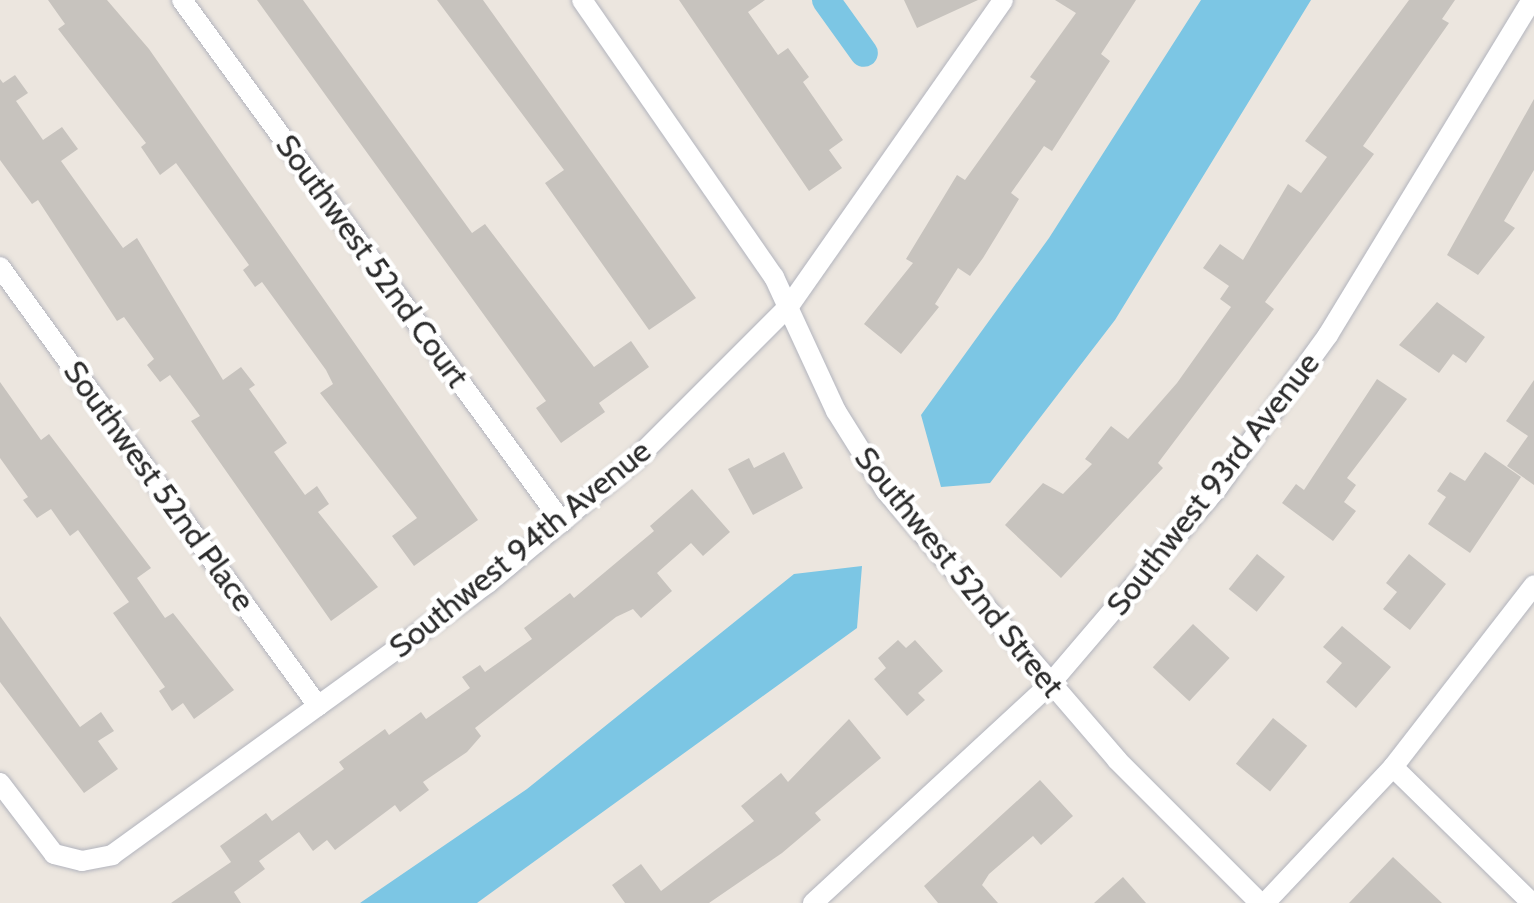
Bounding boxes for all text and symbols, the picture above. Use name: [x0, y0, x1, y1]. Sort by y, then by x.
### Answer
street label: Southwest 52nd Court: [267, 127, 477, 395]
street label: Southwest 93rd Avenue: [1098, 345, 1328, 623]
street label: Southwest 52nd Place: [55, 353, 263, 619]
street label: Southwest 94th Avenue: [382, 432, 658, 666]
street label: Southwest 52nd Street: [846, 439, 1072, 705]

